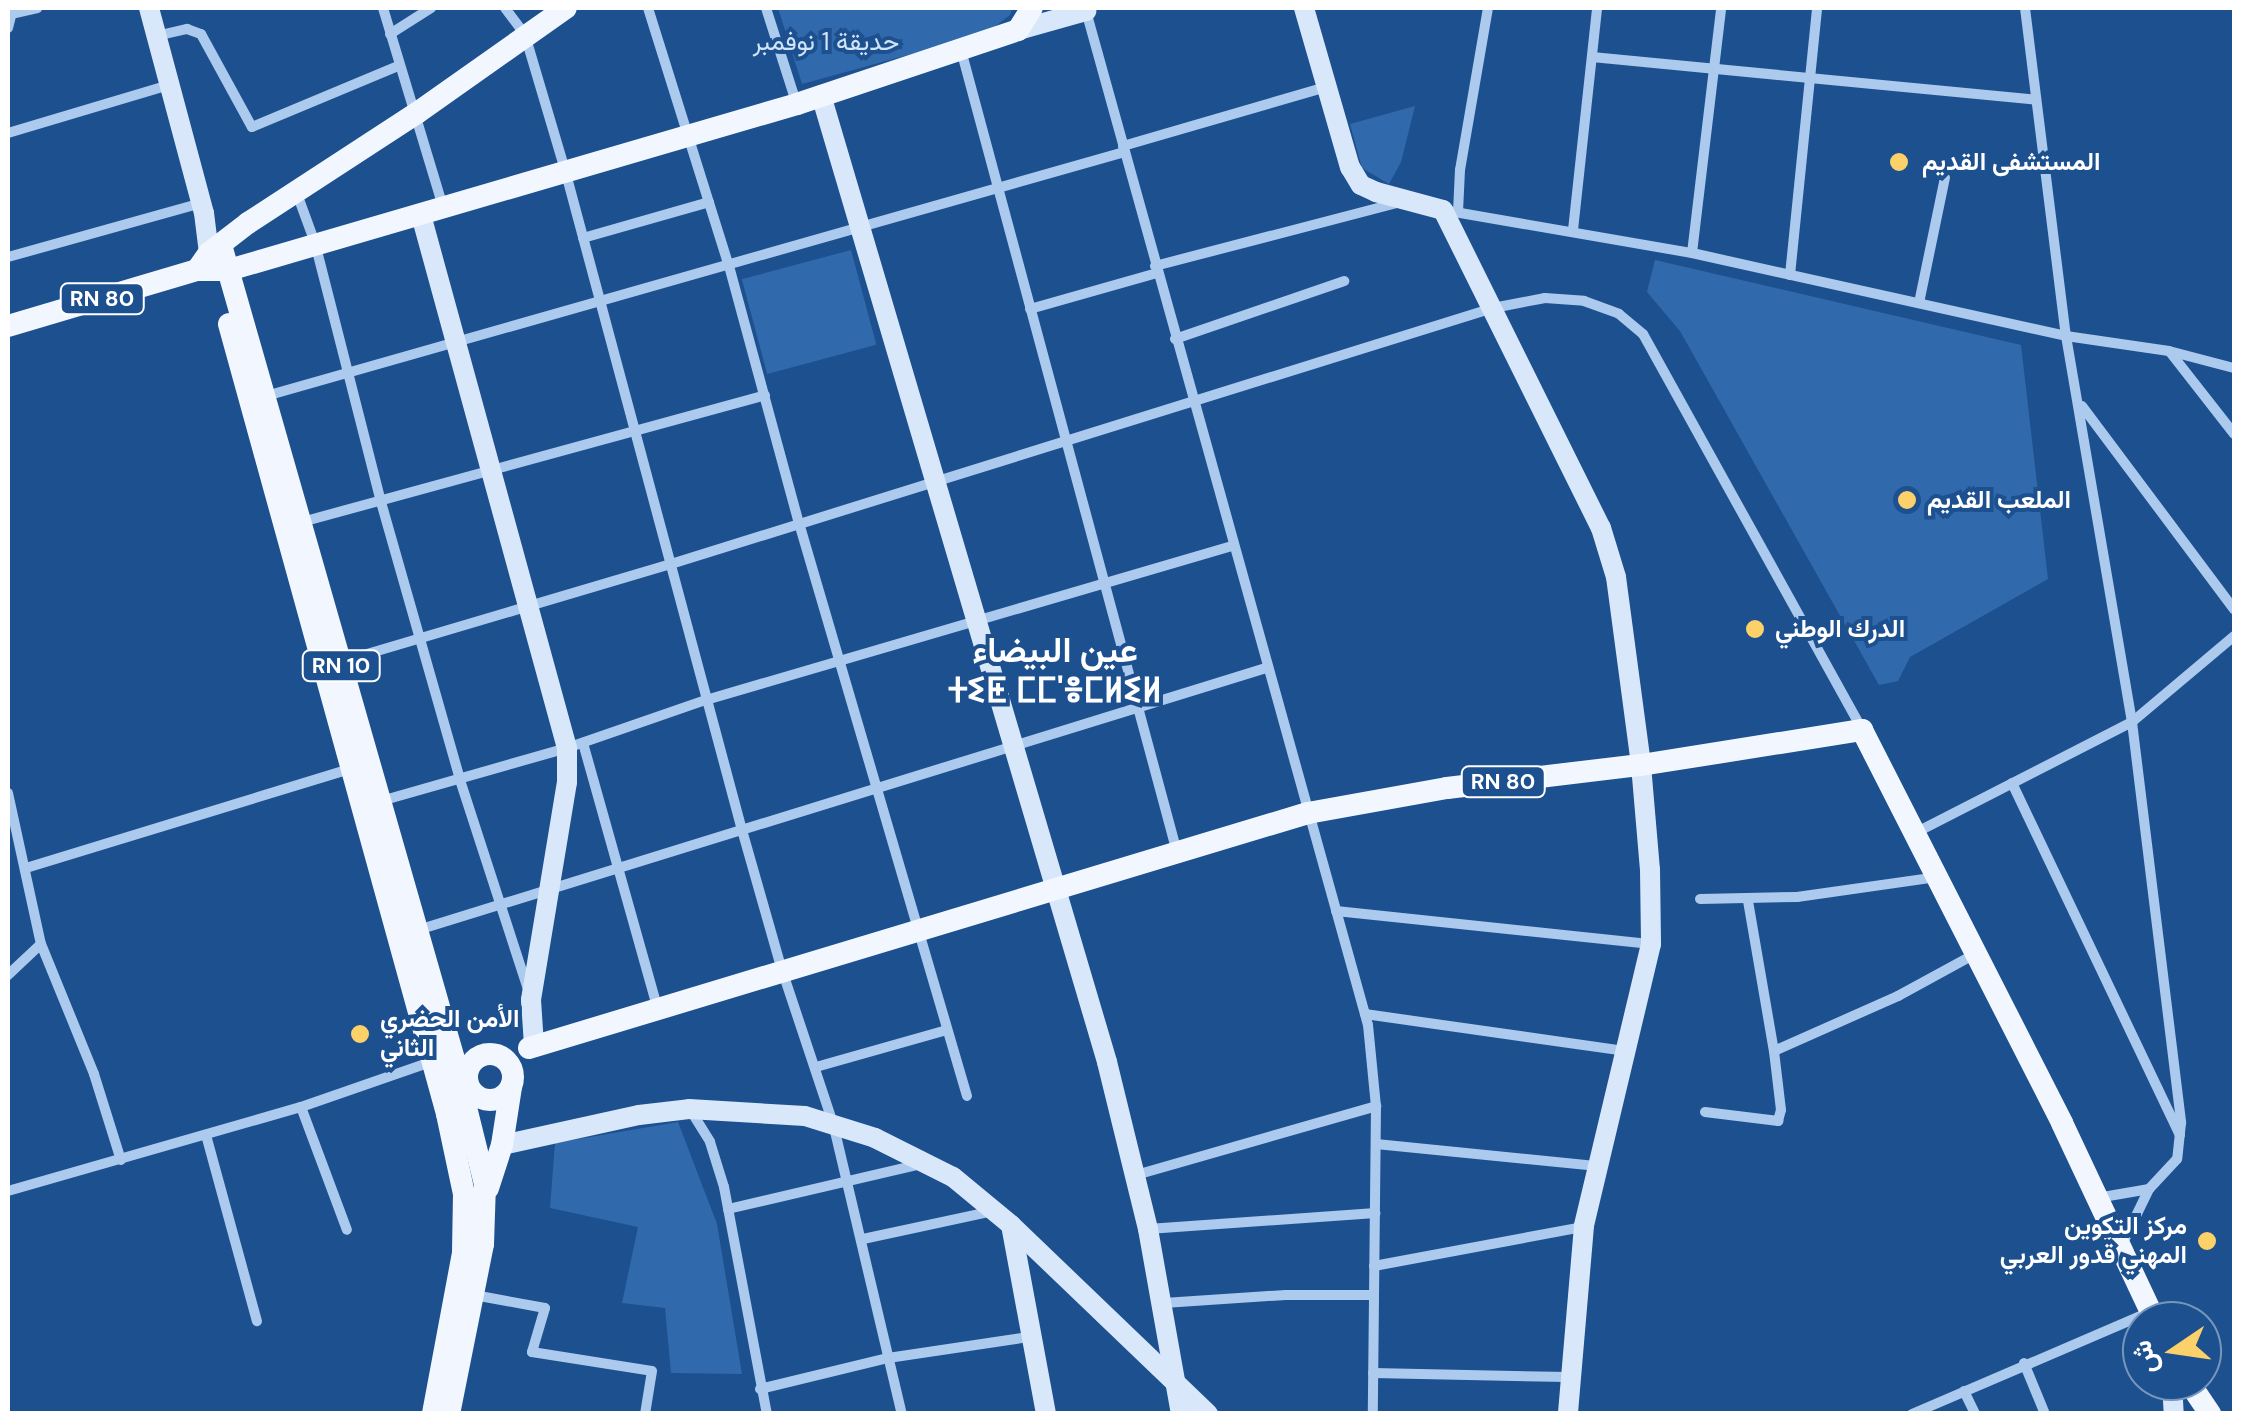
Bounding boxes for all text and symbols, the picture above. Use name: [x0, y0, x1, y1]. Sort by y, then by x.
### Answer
park label: حديقة 1 نوفمبر: [753, 27, 899, 57]
place label: المستشفى القديم: [1922, 147, 2100, 177]
marker: المستشفى القديم: [1886, 149, 1912, 175]
road number: RN 80: [59, 282, 144, 316]
place label: الملعب القديم: [1927, 485, 2071, 515]
marker: الملعب القديم: [1896, 489, 1918, 511]
place label: الدرك الوطني: [1775, 614, 1905, 644]
marker: الدرك الوطني: [1744, 618, 1766, 640]
district label: عين البيضاء ⵜⵉⵟ ⵎⵎ'ⴻⵎⵍⵉⵍ: [948, 629, 1162, 711]
road number: RN 10: [301, 649, 381, 683]
road number: RN 80: [1460, 765, 1546, 799]
place label: الأمن الحضري الثاني: [380, 1005, 519, 1064]
marker: الأمن الحضري الثاني: [349, 1023, 371, 1045]
place label: مركز التكوين المهني قدور العربي: [2000, 1212, 2187, 1271]
marker: مركز التكوين المهني قدور العربي: [2196, 1230, 2218, 1252]
north arrow: [2122, 1301, 2222, 1401]
text: ش: [2122, 1337, 2166, 1378]

